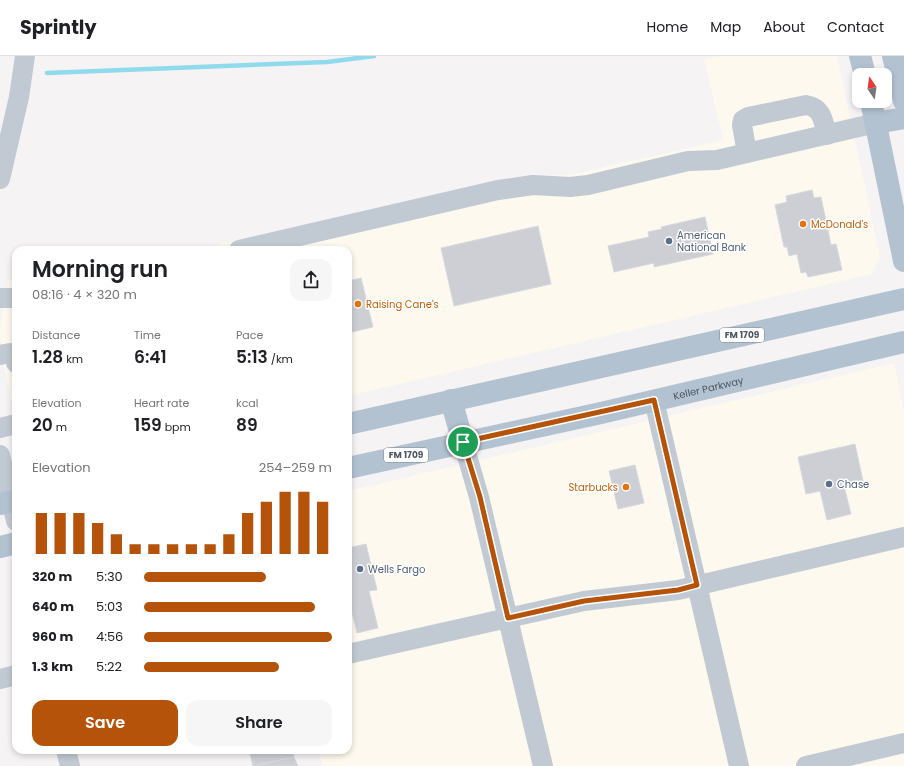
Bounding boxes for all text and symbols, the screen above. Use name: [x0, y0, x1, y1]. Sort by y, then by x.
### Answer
text: Sprintly: [20, 14, 96, 41]
text: Home: [646, 17, 688, 37]
text: Map: [710, 17, 741, 37]
text: About: [763, 17, 805, 37]
text: Contact: [827, 17, 884, 37]
north arrow: [852, 68, 892, 108]
map controls: [852, 68, 892, 108]
place label: McDonald's: [811, 217, 868, 232]
marker: McDonald's: [798, 219, 808, 229]
place label: American National Bank: [677, 228, 747, 255]
marker: American National Bank: [664, 236, 674, 246]
text: Morning run: [32, 254, 168, 285]
button: share: [290, 259, 332, 301]
text: 08:16 · 4 × 320 m: [32, 285, 137, 304]
place label: Raising Cane's: [366, 297, 439, 312]
marker: Raising Cane's: [353, 299, 363, 309]
text: Distance: [32, 327, 80, 343]
text: Time: [134, 327, 161, 343]
text: Pace: [236, 327, 263, 343]
road number: FM 1709: [720, 328, 764, 342]
text: 1.28: [32, 345, 63, 369]
text: 6:41: [134, 345, 167, 369]
text: 5:13: [236, 345, 268, 369]
text: km: [63, 351, 83, 367]
text: /km: [268, 351, 293, 367]
street label: Keller Parkway: [672, 372, 745, 403]
text: Elevation: [32, 395, 82, 411]
text: Heart rate: [134, 395, 189, 411]
text: kcal: [236, 395, 258, 411]
text: 20: [32, 413, 53, 437]
text: 159: [134, 413, 162, 437]
text: 89: [236, 413, 258, 437]
text: m: [53, 419, 67, 435]
text: bpm: [162, 419, 191, 435]
pin: [446, 425, 480, 459]
icon: arrive: [452, 431, 474, 453]
road number: FM 1709: [384, 448, 428, 462]
text: Elevation: [32, 458, 91, 477]
text: 254–259 m: [259, 458, 332, 477]
place label: Chase: [837, 477, 869, 492]
marker: Chase: [824, 479, 834, 489]
place label: Starbucks: [568, 480, 618, 495]
marker: Starbucks: [621, 482, 631, 492]
place label: Wells Fargo: [368, 562, 425, 577]
marker: Wells Fargo: [355, 564, 365, 574]
text: 320 m: [32, 567, 72, 586]
text: 5:30: [96, 567, 123, 586]
text: 640 m: [32, 597, 74, 616]
text: 5:03: [96, 597, 123, 616]
text: 960 m: [32, 627, 73, 646]
text: 4:56: [96, 627, 123, 646]
text: 1.3 km: [32, 657, 73, 676]
text: 5:22: [96, 657, 122, 676]
button: Save: [32, 700, 178, 746]
button: Share: [186, 700, 332, 746]

